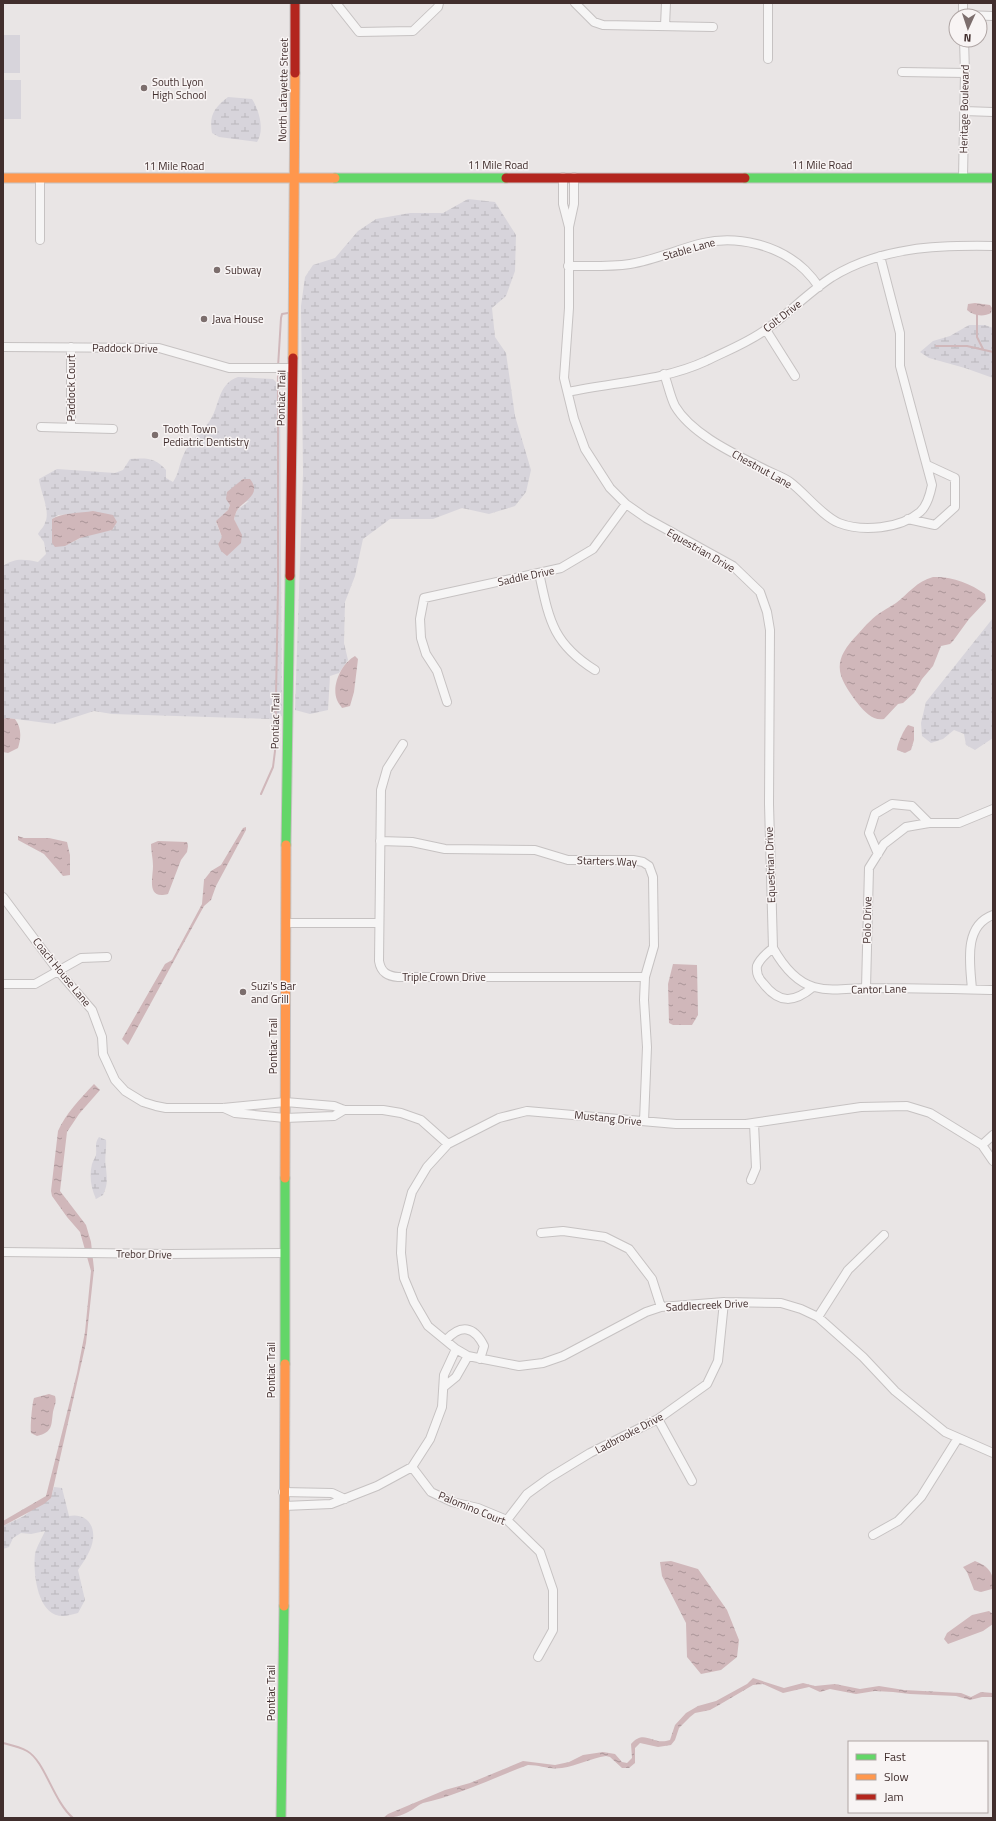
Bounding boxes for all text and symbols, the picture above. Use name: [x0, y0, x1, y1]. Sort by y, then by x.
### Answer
north arrow: [948, 8, 988, 48]
text: N: [963, 30, 972, 46]
street label: North Lafayette Street: [274, 38, 292, 142]
street label: Heritage Boulevard: [955, 64, 973, 154]
place label: South Lyon High School: [152, 74, 207, 103]
marker: South Lyon High School: [139, 83, 149, 93]
street label: 11 Mile Road: [468, 157, 529, 173]
street label: 11 Mile Road: [792, 157, 853, 173]
street label: 11 Mile Road: [144, 158, 205, 174]
street label: Stable Lane: [661, 234, 717, 264]
place label: Subway: [225, 262, 262, 278]
marker: Subway: [212, 265, 222, 275]
street label: Colt Drive: [760, 296, 805, 336]
place label: Java House: [212, 311, 264, 327]
marker: Java House: [199, 314, 209, 324]
street label: Paddock Drive: [92, 339, 159, 357]
street label: Paddock Court: [63, 354, 79, 422]
street label: Pontiac Trail: [273, 370, 289, 426]
place label: Tooth Town Pediatric Dentistry: [163, 421, 250, 450]
marker: Tooth Town Pediatric Dentistry: [150, 430, 160, 440]
street label: Chestnut Lane: [729, 446, 795, 492]
street label: Equestrian Drive: [664, 524, 738, 576]
street label: Saddle Drive: [496, 562, 556, 590]
street label: Pontiac Trail: [267, 693, 283, 749]
street label: Equestrian Drive: [761, 826, 779, 903]
street label: Starters Way: [577, 852, 638, 870]
street label: Polo Drive: [859, 896, 875, 944]
street label: Coach House Lane: [29, 934, 95, 1010]
street label: Triple Crown Drive: [402, 969, 486, 985]
place label: Suzi's Bar and Grill: [251, 978, 296, 1007]
street label: Cantor Lane: [851, 981, 907, 997]
marker: Suzi's Bar and Grill: [238, 987, 248, 997]
street label: Pontiac Trail: [265, 1018, 281, 1074]
street label: Mustang Drive: [574, 1107, 643, 1130]
street label: Trebor Drive: [116, 1246, 173, 1262]
street label: Saddlecreek Drive: [665, 1295, 749, 1315]
street label: Pontiac Trail: [263, 1342, 279, 1398]
street label: Ladbrooke Drive: [592, 1408, 666, 1458]
street label: Palomino Court: [436, 1487, 508, 1529]
street label: Pontiac Trail: [263, 1665, 279, 1721]
legend: [848, 1741, 988, 1813]
text: Fast: [884, 1747, 907, 1766]
text: Slow: [884, 1767, 909, 1786]
text: Jam: [884, 1787, 904, 1806]

